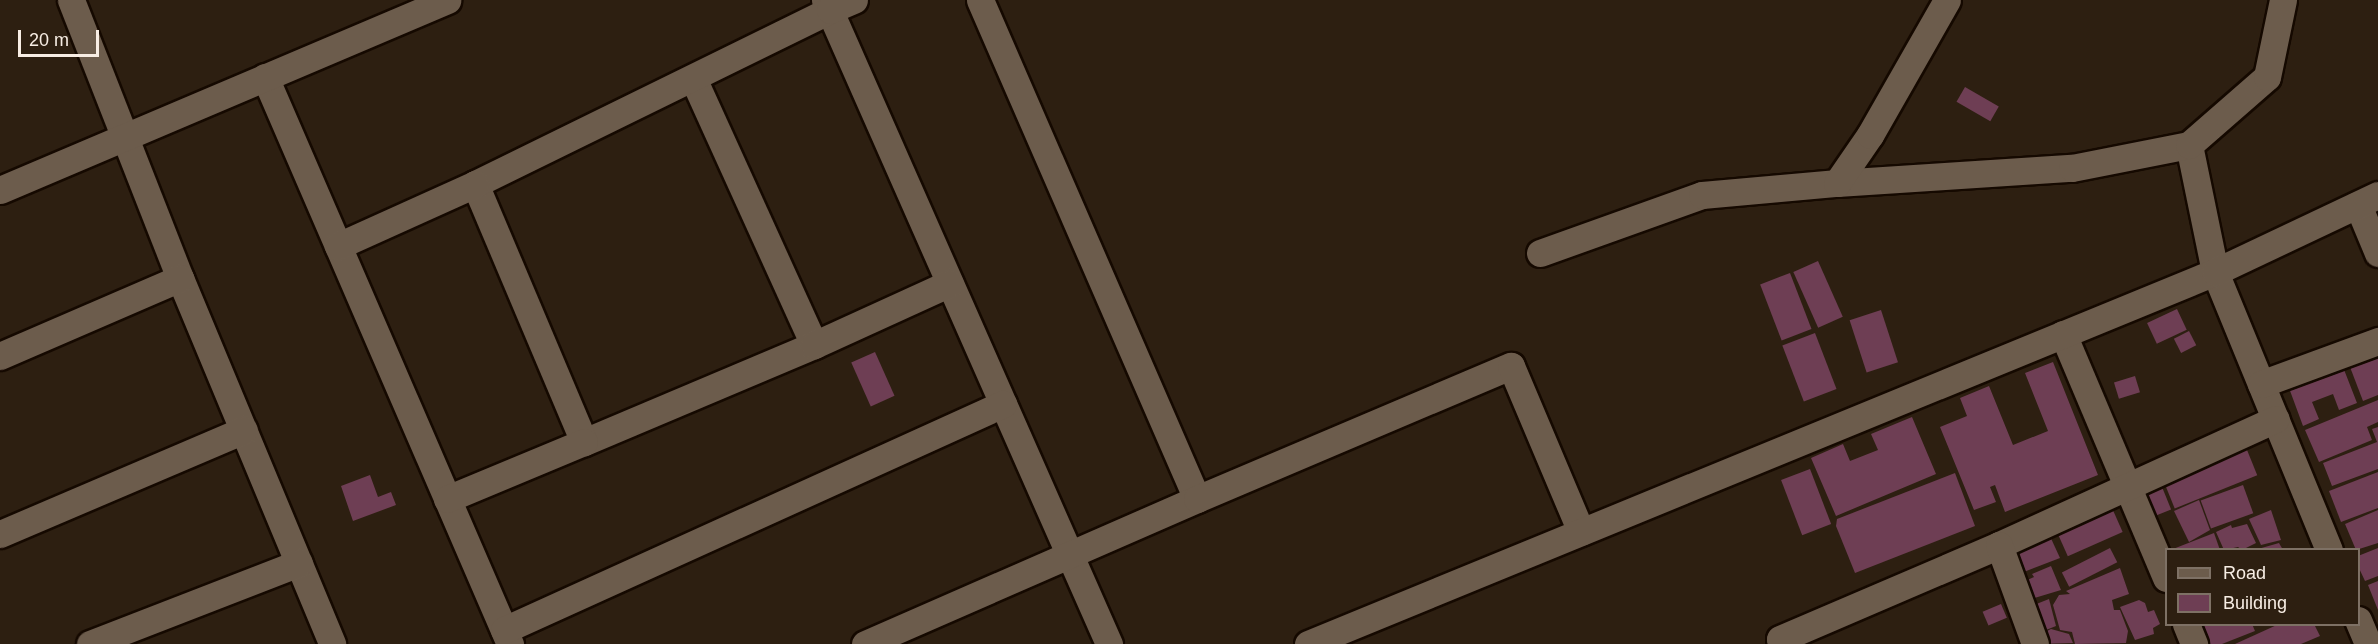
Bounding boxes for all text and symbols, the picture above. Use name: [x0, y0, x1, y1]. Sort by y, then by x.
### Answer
scale bar: [21, 18, 102, 56]
text: 20 m: [29, 30, 69, 50]
legend: [2165, 548, 2360, 626]
text: Road: [2223, 563, 2266, 583]
text: Building: [2223, 593, 2287, 613]

